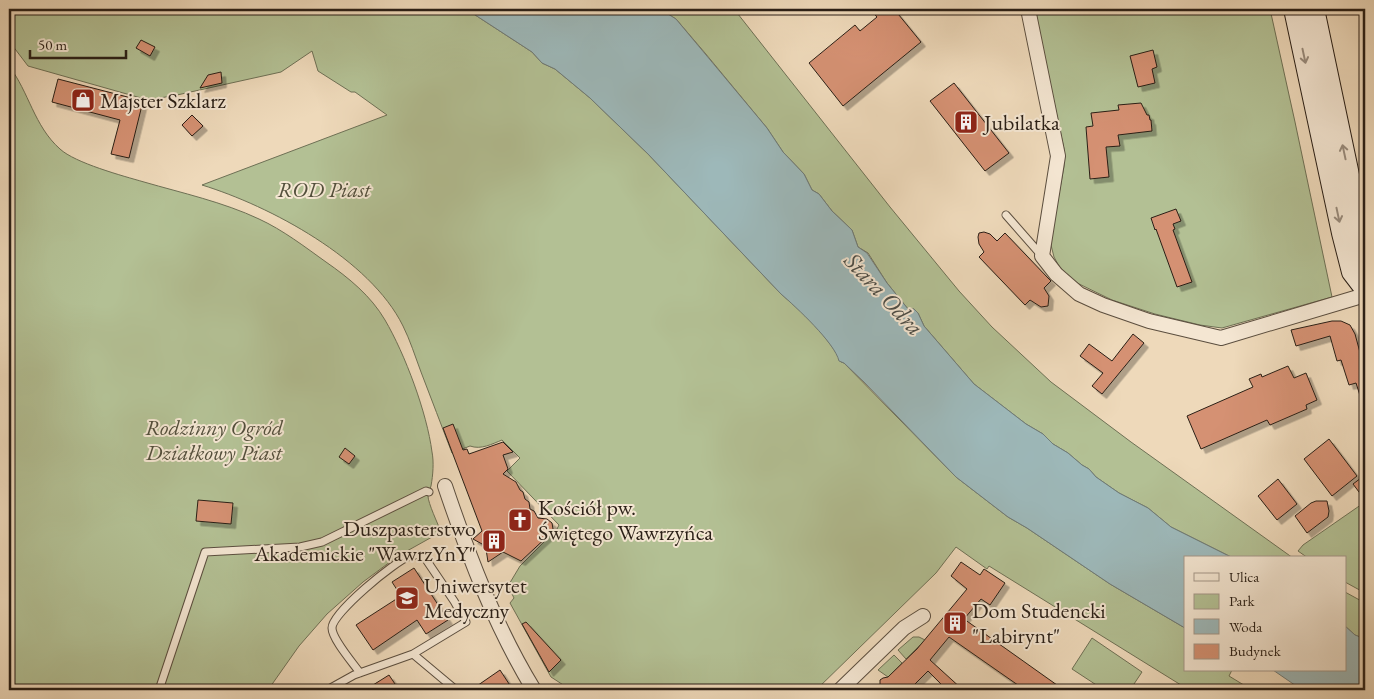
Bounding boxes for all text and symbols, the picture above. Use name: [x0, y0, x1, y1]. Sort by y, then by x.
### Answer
scale bar: [30, 28, 126, 60]
text: 50 m: [38, 35, 67, 54]
one-way arrow: [1300, 48, 1309, 64]
place label: Majster Szklarz: [100, 86, 227, 115]
shop icon: Majster Szklarz: [70, 87, 96, 113]
place label: Jubilatka: [982, 108, 1060, 137]
building icon: Jubilatka: [953, 109, 979, 135]
one-way arrow: [1339, 144, 1348, 160]
park label: ROD Piast: [277, 175, 372, 204]
one-way arrow: [1334, 207, 1343, 223]
water label: Stara Odra: [837, 245, 931, 342]
park label: Rodzinny Ogród Działkowy Piast: [145, 413, 284, 467]
place label: Kościół pw. Świętego Wawrzyńca: [538, 493, 713, 547]
church icon: Kościół pw. Świętego Wawrzyńca: [507, 507, 533, 533]
place label: Duszpasterstwo Akademickie "WawrzYnY": [253, 514, 476, 568]
building icon: Duszpasterstwo Akademickie "WawrzYnY": [481, 528, 507, 554]
legend: [1184, 556, 1346, 672]
text: Ulica: [1229, 567, 1259, 586]
place label: Uniwersytet Medyczny: [424, 571, 527, 625]
school or university icon: Uniwersytet Medyczny: [394, 585, 420, 611]
text: Park: [1229, 591, 1256, 610]
place label: Dom Studencki "Labirynt": [972, 596, 1106, 650]
building icon: Dom Studencki "Labirynt": [942, 610, 968, 636]
text: Woda: [1229, 617, 1262, 636]
text: Budynek: [1229, 641, 1282, 660]

